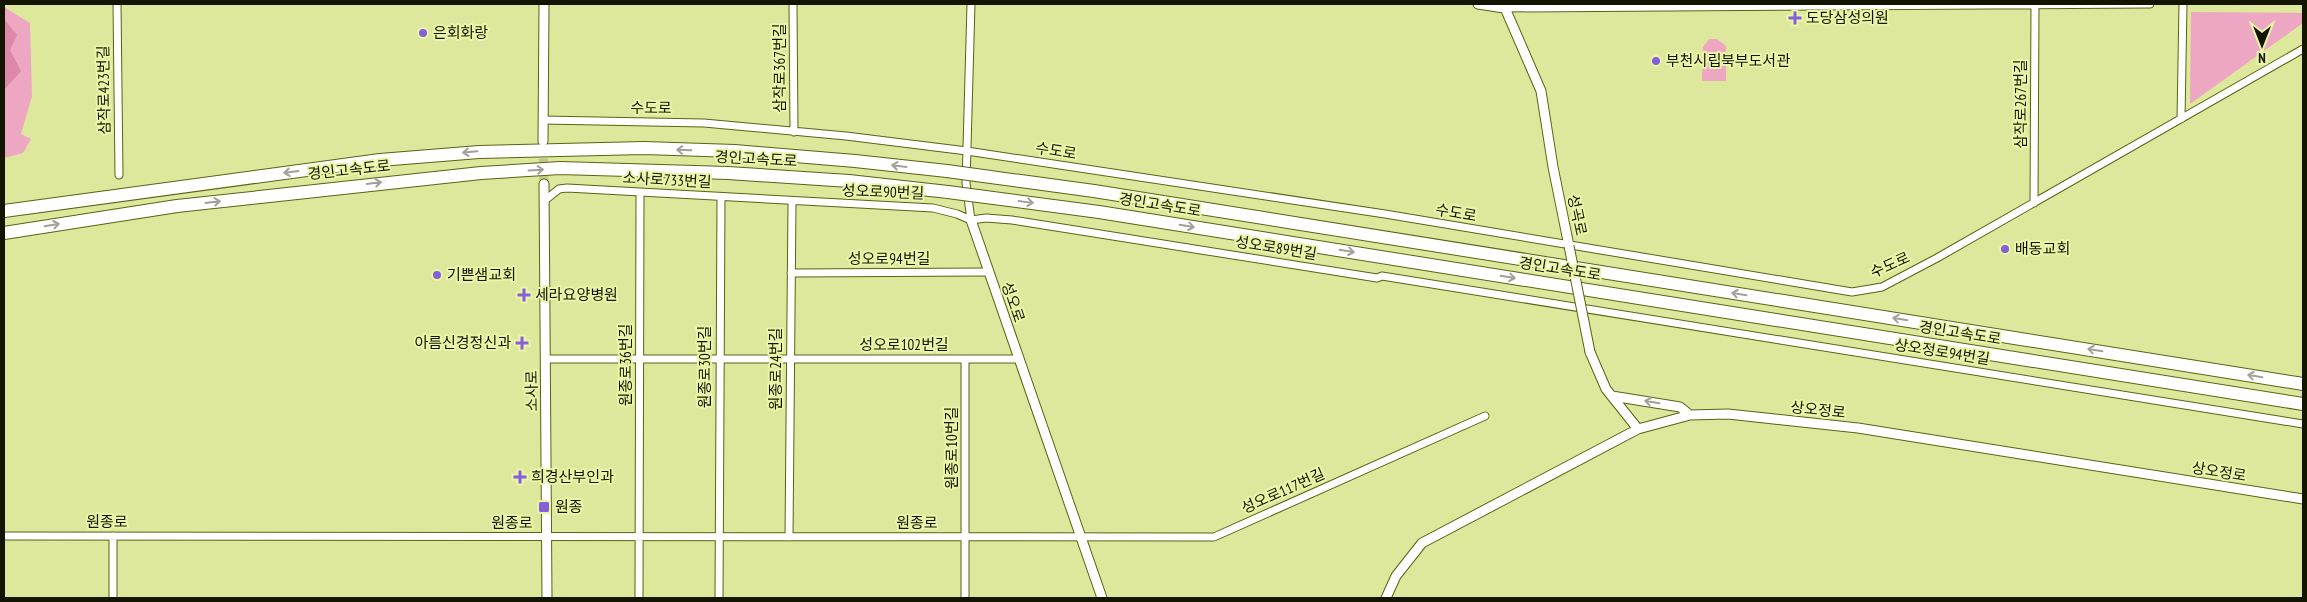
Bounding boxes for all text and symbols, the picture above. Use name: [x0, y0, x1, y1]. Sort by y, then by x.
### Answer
place label: 도당삼성의원: [1806, 8, 1889, 27]
marker: 도당삼성의원: [1788, 11, 1802, 25]
north arrow: [2237, 20, 2287, 70]
place label: 은회화랑: [433, 23, 488, 42]
street label: 삼작로367번길: [770, 23, 789, 113]
marker: 은회화랑: [417, 27, 429, 39]
street label: 삼작로423번길: [93, 45, 114, 135]
text: N: [2258, 49, 2266, 67]
place label: 부천시립북부도서관: [1666, 51, 1790, 70]
marker: 부천시립북부도서관: [1650, 55, 1662, 67]
street label: 삼작로267번길: [2011, 59, 2030, 149]
street label: 수도로: [630, 98, 672, 117]
street label: 수도로: [1034, 138, 1078, 163]
one-way arrow: [677, 145, 693, 154]
street label: 경인고속도로: [714, 147, 798, 170]
one-way arrow: [462, 148, 478, 157]
street label: 경인고속도로: [307, 156, 391, 183]
one-way arrow: [891, 161, 907, 171]
one-way arrow: [528, 165, 544, 174]
one-way arrow: [283, 167, 299, 177]
street label: 소사로733번길: [622, 168, 712, 191]
one-way arrow: [366, 178, 382, 188]
street label: 성오로90번길: [841, 181, 925, 202]
street label: 경인고속도로: [1118, 189, 1202, 220]
street label: 성곡로: [1564, 193, 1591, 237]
one-way arrow: [204, 197, 220, 207]
one-way arrow: [1018, 197, 1034, 207]
street label: 수도로: [1434, 200, 1478, 225]
one-way arrow: [44, 220, 60, 230]
one-way arrow: [1179, 221, 1195, 231]
street label: 성오로89번길: [1234, 232, 1318, 263]
place label: 배동교회: [2015, 239, 2070, 258]
marker: 배동교회: [1999, 243, 2011, 255]
one-way arrow: [1339, 247, 1355, 257]
street label: 수도로: [1867, 247, 1913, 282]
street label: 성오로94번길: [848, 249, 930, 268]
street label: 경인고속도로: [1518, 253, 1602, 284]
place label: 기쁜샘교회: [447, 265, 516, 284]
marker: 기쁜샘교회: [431, 269, 443, 281]
one-way arrow: [1500, 272, 1516, 282]
street label: 성오로: [998, 279, 1029, 325]
place label: 세라요양병원: [535, 285, 618, 304]
marker: 세라요양병원: [517, 288, 531, 302]
one-way arrow: [1731, 288, 1747, 298]
one-way arrow: [1892, 314, 1908, 324]
street label: 경인고속도로: [1918, 317, 2002, 348]
street label: 원종로36번길: [616, 324, 635, 406]
street label: 원종로30번길: [695, 326, 714, 408]
street label: 원종로24번길: [766, 328, 785, 410]
place label: 아름신경정신과: [414, 333, 511, 352]
street label: 성오로102번길: [859, 335, 949, 354]
street label: 상오정로94번길: [1893, 335, 1991, 368]
marker: 아름신경정신과: [515, 336, 529, 350]
one-way arrow: [2087, 345, 2103, 355]
street label: 소사로: [522, 370, 541, 412]
one-way arrow: [2247, 371, 2263, 381]
one-way arrow: [1645, 397, 1661, 407]
street label: 상오정로: [1790, 397, 1846, 422]
street label: 원종로10번길: [942, 407, 961, 489]
street label: 상오정로: [2190, 458, 2248, 485]
street label: 성오로117번길: [1238, 464, 1327, 517]
place label: 희경산부인과: [531, 467, 614, 486]
marker: 희경산부인과: [513, 470, 527, 484]
place label: 원종: [555, 497, 583, 516]
marker: 원종: [537, 500, 551, 514]
street label: 원종로: [86, 512, 128, 531]
street label: 원종로: [491, 513, 533, 532]
street label: 원종로: [896, 513, 938, 532]

